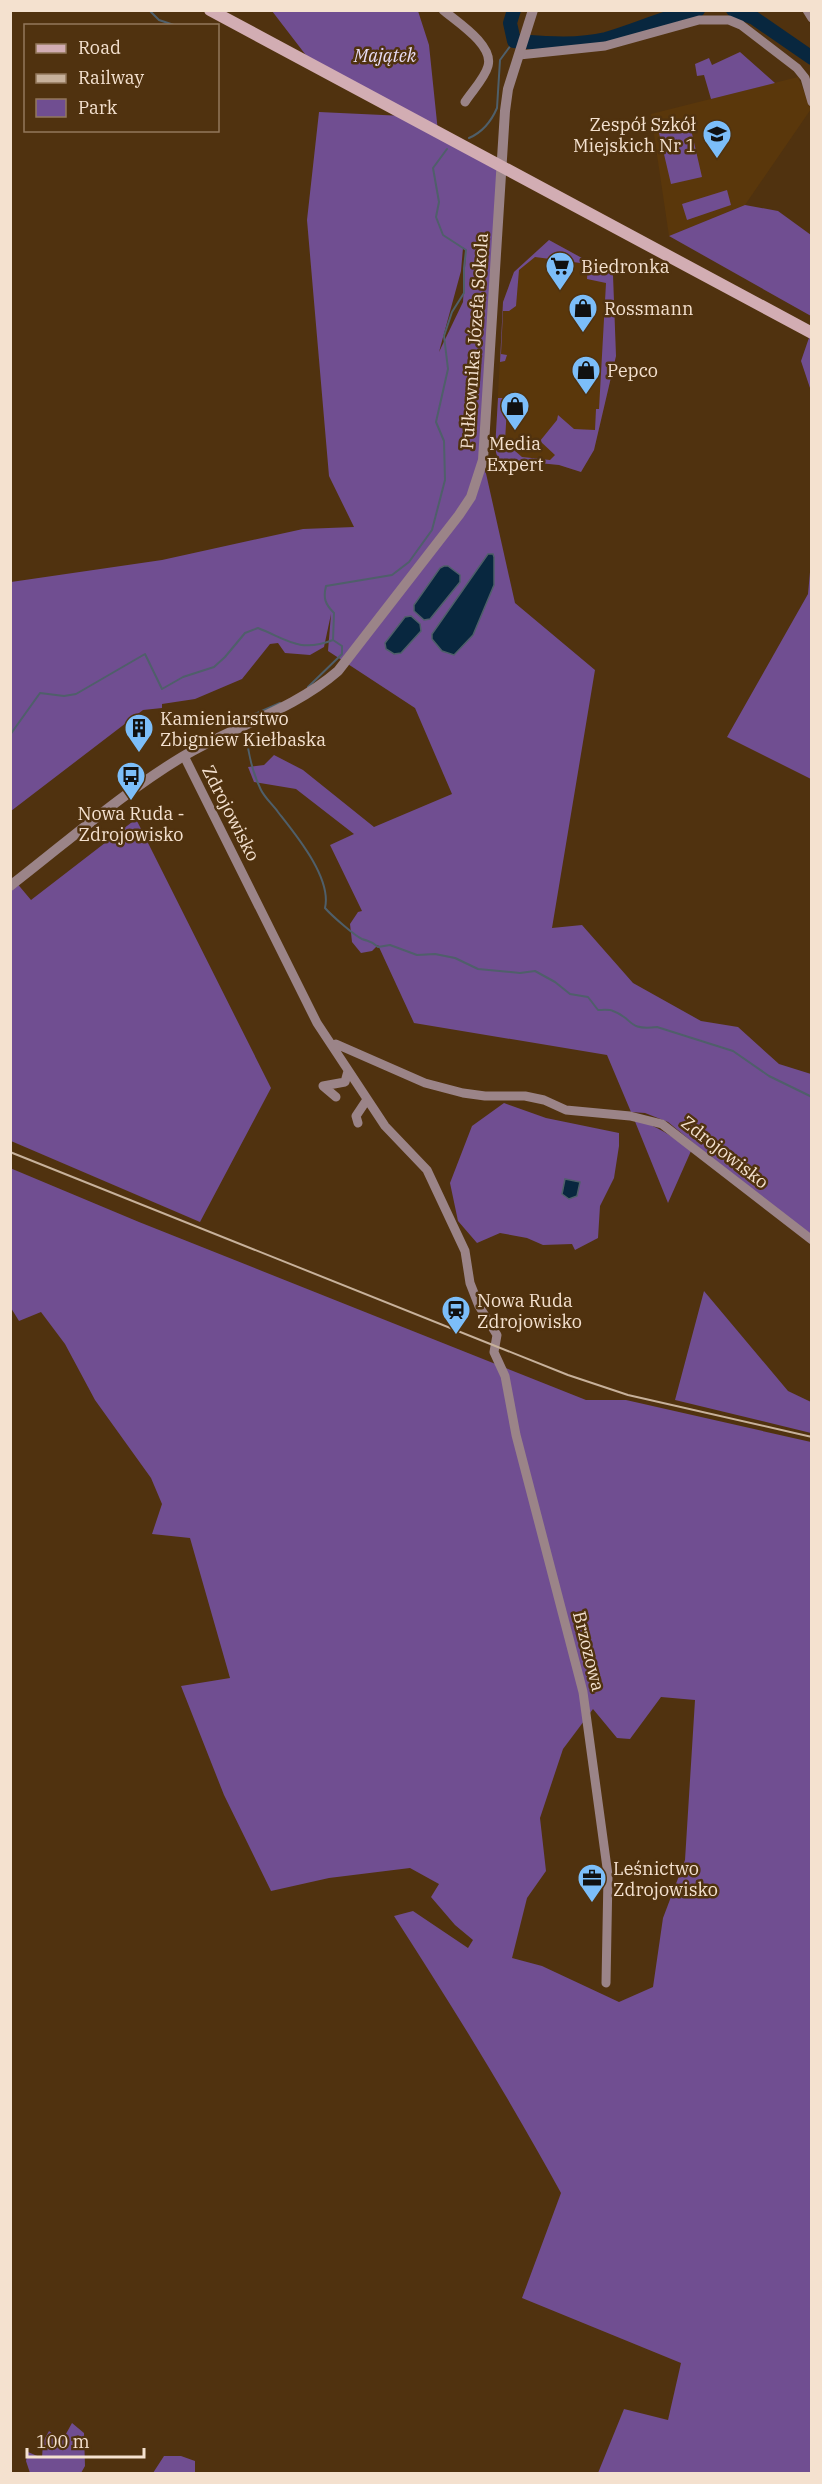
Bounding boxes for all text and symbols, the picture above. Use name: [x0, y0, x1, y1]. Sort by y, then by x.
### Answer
legend: [24, 24, 219, 132]
text: Road: [78, 36, 121, 59]
park label: Majątek: [353, 44, 417, 67]
text: Railway: [78, 66, 144, 89]
text: Park: [78, 96, 118, 119]
place label: Zespół Szkół Miejskich Nr 1: [573, 113, 696, 157]
school or university icon: Zespół Szkół Miejskich Nr 1: [701, 118, 733, 160]
street label: Pułkownika Józefa Sokola: [455, 232, 493, 450]
supermarket icon: Biedronka: [544, 250, 576, 292]
place label: Biedronka: [581, 255, 670, 278]
shop icon: Rossmann: [567, 292, 599, 334]
place label: Rossmann: [604, 297, 693, 320]
shop icon: Pepco: [570, 354, 602, 396]
place label: Pepco: [607, 359, 658, 382]
shop icon: Media Expert: [499, 390, 531, 432]
place label: Media Expert: [486, 432, 544, 476]
place label: Kamieniarstwo Zbigniew Kiełbaska: [160, 707, 326, 751]
building icon: Kamieniarstwo Zbigniew Kiełbaska: [123, 712, 155, 754]
bus stop icon: Nowa Ruda - Zdrojowisko: [115, 760, 147, 802]
street label: Zdrojowisko: [197, 761, 265, 865]
place label: Nowa Ruda - Zdrojowisko: [78, 802, 184, 846]
street label: Zdrojowisko: [677, 1111, 773, 1193]
place label: Nowa Ruda Zdrojowisko: [477, 1289, 582, 1333]
station icon: Nowa Ruda Zdrojowisko: [440, 1294, 472, 1336]
street label: Brzozowa: [568, 1609, 610, 1694]
place label: Leśnictwo Zdrojowisko: [613, 1857, 718, 1901]
office icon: Leśnictwo Zdrojowisko: [576, 1862, 608, 1904]
scale bar: [27, 2421, 144, 2459]
text: 100 m: [36, 2430, 90, 2453]

